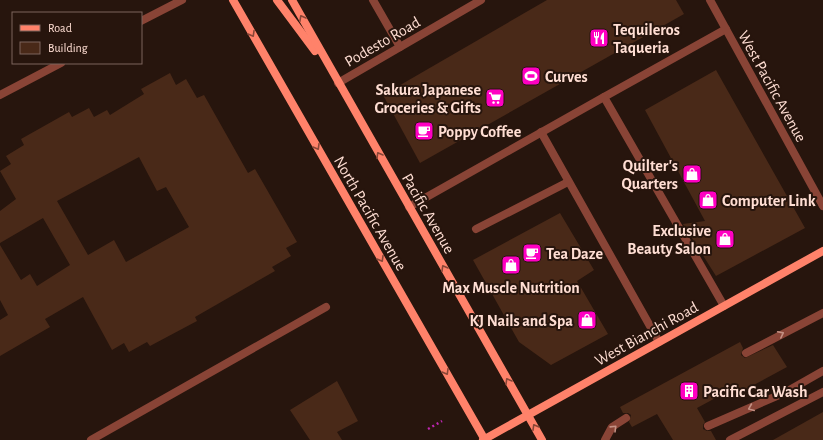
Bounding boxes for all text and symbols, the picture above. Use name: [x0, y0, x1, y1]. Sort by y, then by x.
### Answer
legend: [12, 12, 142, 64]
one-way arrow: [299, 14, 306, 22]
street label: Podesto Road: [342, 14, 423, 70]
text: Road: [48, 22, 72, 34]
place label: Tequileros Taqueria: [613, 22, 680, 56]
restaurant icon: Tequileros Taqueria: [588, 27, 610, 49]
street label: West Pacific Avenue: [735, 28, 809, 145]
one-way arrow: [248, 30, 255, 37]
text: Building: [48, 42, 88, 54]
sports icon: Curves: [520, 65, 542, 87]
place label: Curves: [545, 69, 588, 85]
place label: Sakura Japanese Groceries & Gifts: [374, 82, 481, 116]
supermarket icon: Sakura Japanese Groceries & Gifts: [484, 87, 506, 109]
cafe icon: Poppy Coffee: [413, 120, 435, 142]
place label: Poppy Coffee: [438, 124, 522, 141]
one-way arrow: [312, 143, 319, 150]
one-way arrow: [377, 152, 384, 159]
street label: North Pacific Avenue: [331, 154, 409, 273]
place label: Quilter's Quarters: [621, 158, 678, 193]
shop icon: Quilter's Quarters: [681, 163, 703, 185]
street label: Pacific Avenue: [399, 171, 457, 256]
shop icon: Computer Link: [697, 189, 719, 211]
place label: Computer Link: [722, 193, 816, 209]
place label: Exclusive Beauty Salon: [627, 223, 711, 258]
shop icon: Exclusive Beauty Salon: [714, 228, 736, 250]
cafe icon: Tea Daze: [521, 242, 543, 264]
place label: Tea Daze: [546, 246, 603, 262]
shop icon: Max Muscle Nutrition: [500, 254, 522, 276]
one-way arrow: [377, 255, 384, 263]
one-way arrow: [441, 265, 448, 272]
place label: Max Muscle Nutrition: [442, 280, 580, 296]
street label: West Bianchi Road: [592, 299, 701, 369]
shop icon: KJ Nails and Spa: [576, 309, 598, 331]
place label: KJ Nails and Spa: [470, 313, 573, 329]
one-way arrow: [776, 332, 784, 339]
one-way arrow: [441, 368, 448, 375]
one-way arrow: [506, 378, 513, 385]
building icon: Pacific Car Wash: [678, 380, 700, 402]
place label: Pacific Car Wash: [703, 384, 807, 400]
one-way arrow: [747, 403, 754, 411]
one-way arrow: [532, 424, 539, 431]
one-way arrow: [609, 425, 617, 432]

